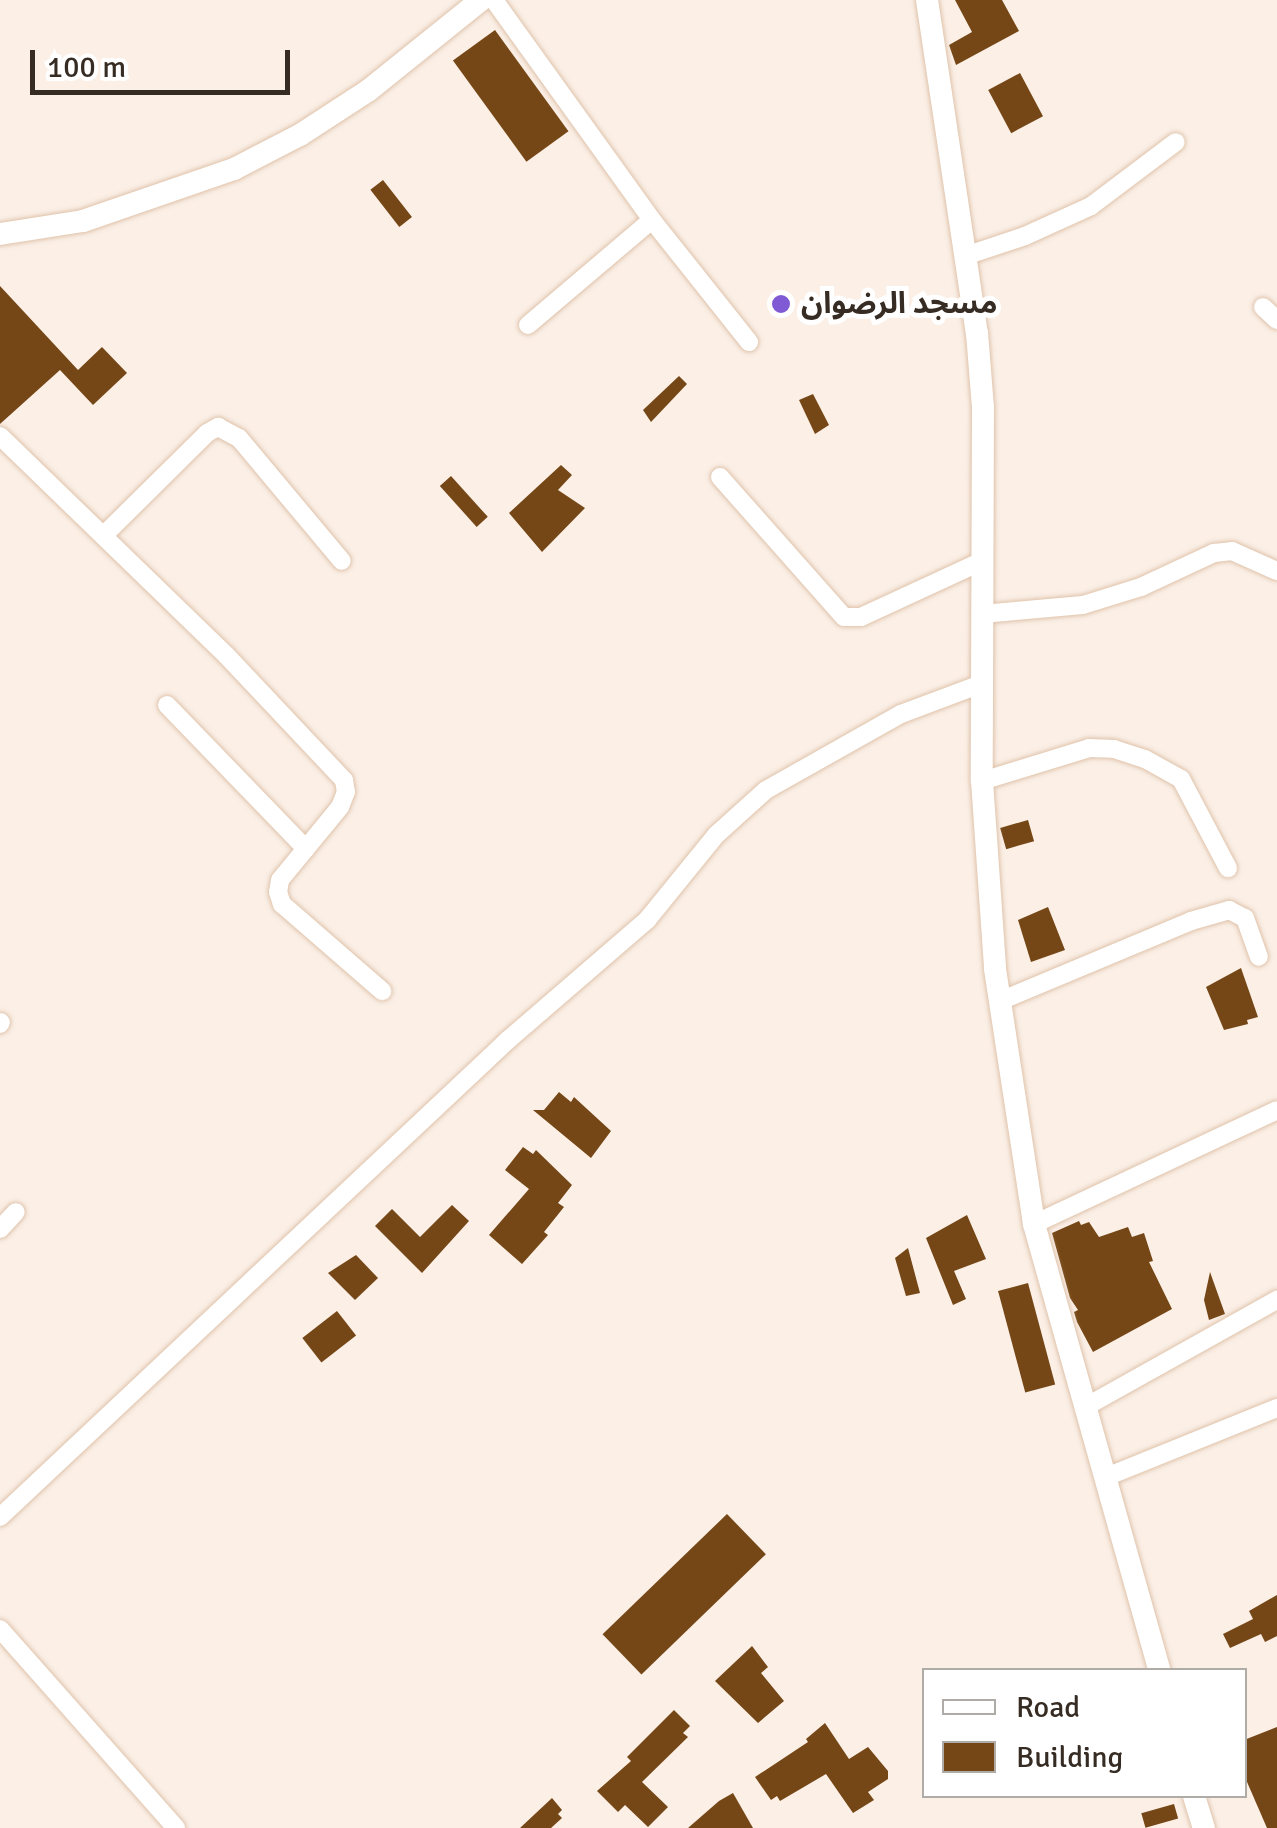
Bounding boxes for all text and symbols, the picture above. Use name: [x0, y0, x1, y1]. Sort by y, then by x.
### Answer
scale bar: [35, 30, 295, 92]
text: 100 m: [47, 49, 126, 86]
place label: مسجد الرضوان: [801, 286, 997, 322]
marker: مسجد الرضوان: [770, 293, 792, 315]
legend: [922, 1668, 1247, 1798]
text: Road: [1016, 1689, 1080, 1726]
text: Building: [1016, 1739, 1123, 1776]

